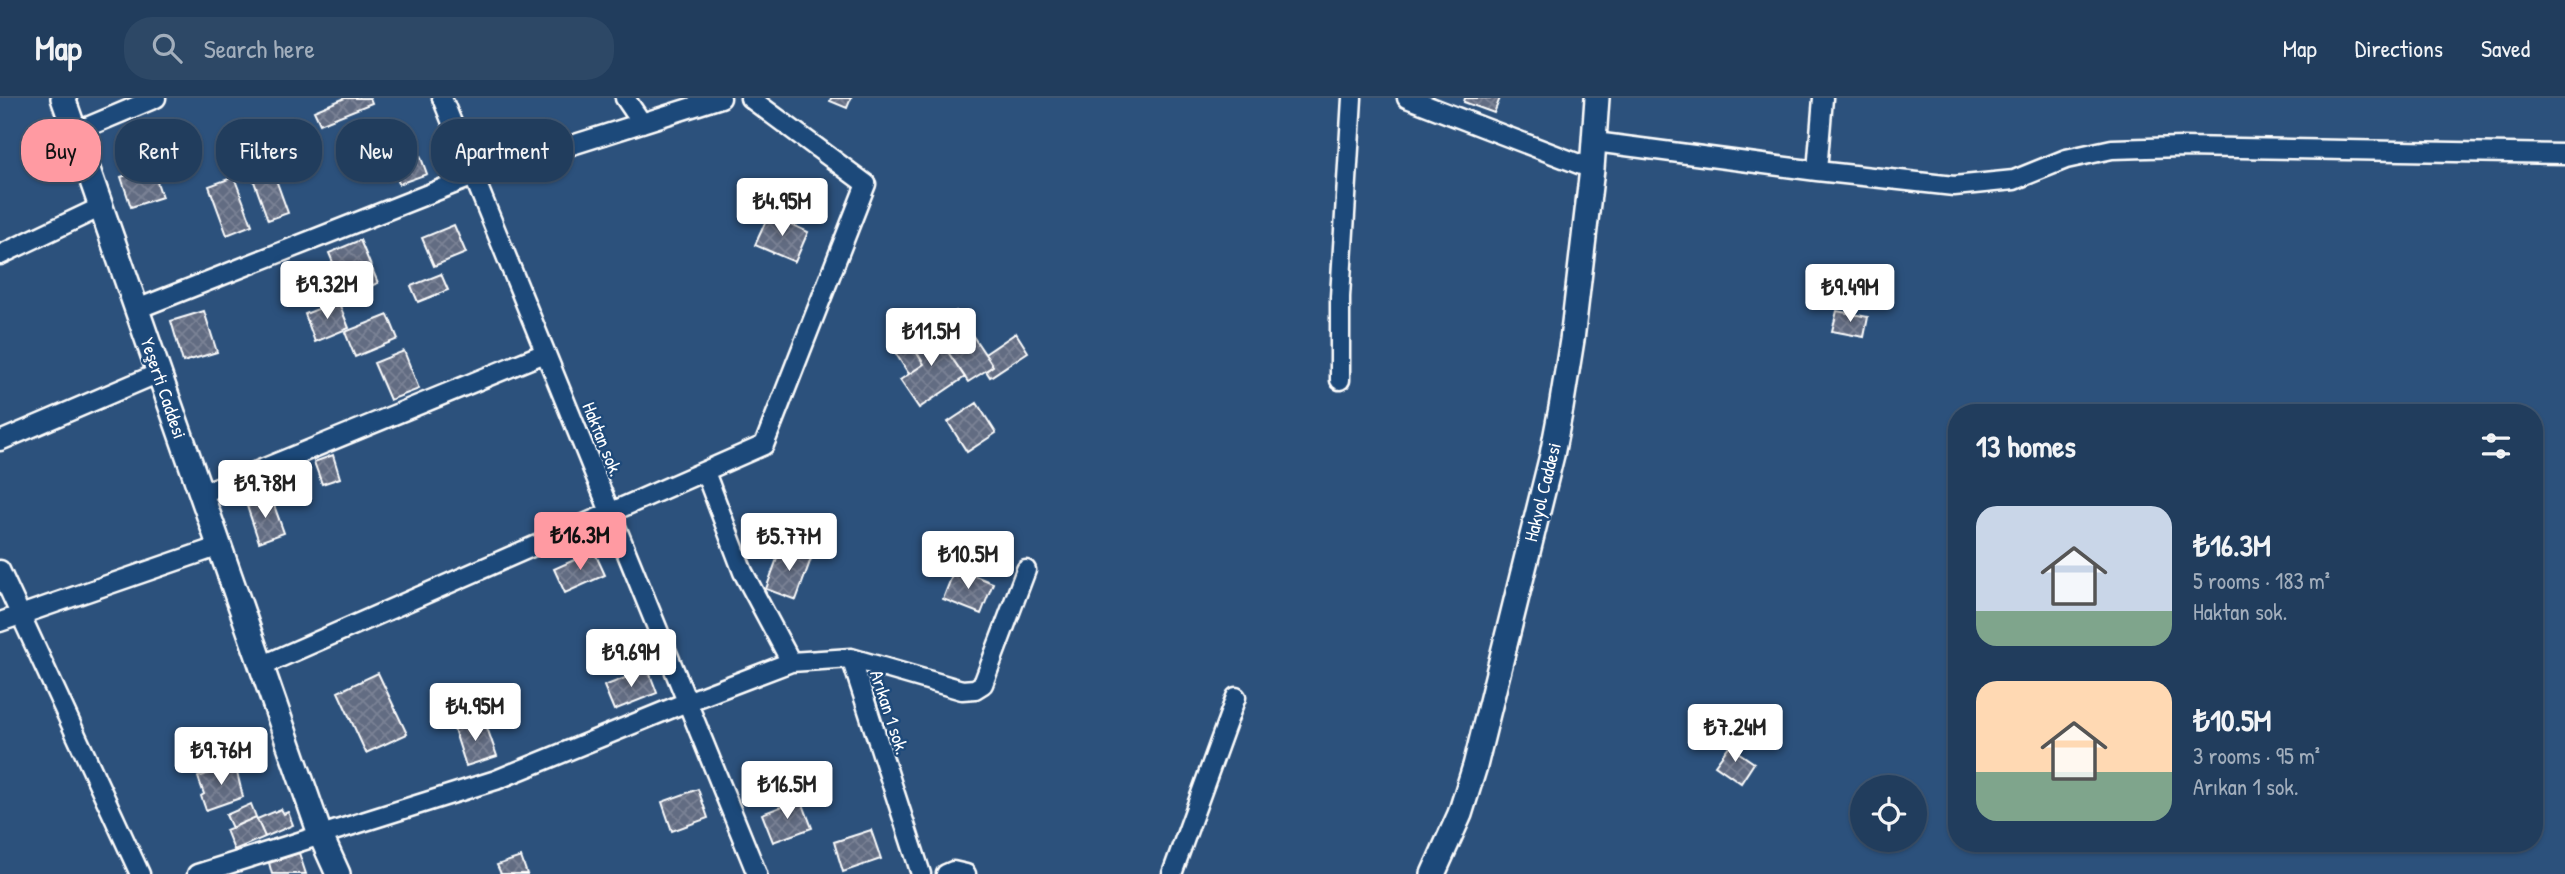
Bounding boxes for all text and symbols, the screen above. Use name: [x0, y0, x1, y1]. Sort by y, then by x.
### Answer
search box: [124, 17, 614, 80]
text: Map: [35, 26, 82, 70]
icon: search: [148, 29, 186, 67]
text: Search here: [204, 31, 315, 66]
text: Map: [2283, 32, 2317, 64]
text: Directions: [2355, 32, 2443, 64]
text: Saved: [2481, 32, 2530, 64]
chip: Buy: [21, 119, 101, 182]
chip: Rent: [115, 119, 202, 182]
chip: Filters: [216, 119, 322, 182]
chip: New: [336, 119, 417, 182]
chip: Apartment: [431, 119, 573, 182]
pin: ₺4.95M: [725, 178, 839, 238]
text: ₺4.95M: [753, 185, 811, 216]
pin: ₺9.32M: [270, 262, 384, 321]
pin: ₺9.49M: [1793, 264, 1907, 324]
text: ₺9.32M: [296, 268, 358, 299]
text: ₺9.49M: [1821, 271, 1879, 302]
pin: ₺11.5M: [874, 308, 988, 368]
text: ₺11.5M: [902, 315, 960, 346]
street label: Yeşerti Caddesi: [135, 334, 193, 442]
street label: Haktan sok.: [576, 398, 630, 480]
text: 13 homes: [1976, 426, 2076, 466]
icon: filters: [2477, 427, 2515, 465]
street label: Hakyol Caddesi: [1517, 440, 1567, 544]
pin: ₺9.78M: [208, 460, 322, 520]
text: ₺9.78M: [234, 467, 296, 498]
pin: ₺16.3M: [523, 512, 637, 572]
pin: ₺5.77M: [732, 514, 846, 573]
text: ₺16.3M: [550, 519, 610, 550]
text: ₺5.77M: [757, 520, 821, 551]
text: ₺16.3M: [2193, 525, 2271, 565]
pin: ₺10.5M: [911, 532, 1025, 591]
icon: home: [2032, 534, 2116, 618]
text: ₺10.5M: [938, 538, 998, 569]
text: 5 rooms · 183 m²: [2193, 565, 2330, 596]
text: Haktan sok.: [2193, 596, 2288, 627]
pin: ₺9.69M: [574, 630, 688, 689]
text: ₺9.69M: [602, 636, 660, 667]
street label: Arıkan 1 sok.: [864, 666, 916, 758]
pin: ₺4.95M: [418, 684, 532, 743]
text: ₺4.95M: [446, 690, 504, 721]
text: ₺10.5M: [2193, 700, 2271, 740]
pin: ₺7.24M: [1678, 704, 1792, 764]
icon: home: [2032, 709, 2116, 793]
text: ₺7.24M: [1704, 711, 1766, 742]
pin: ₺9.76M: [164, 728, 278, 787]
text: ₺9.76M: [191, 734, 251, 765]
text: 3 rooms · 95 m²: [2193, 740, 2320, 771]
pin: ₺16.5M: [730, 762, 844, 821]
text: ₺16.5M: [757, 768, 817, 799]
text: Arıkan 1 sok.: [2193, 771, 2299, 802]
map controls: [1850, 775, 1927, 852]
button: locate: [1850, 775, 1927, 852]

